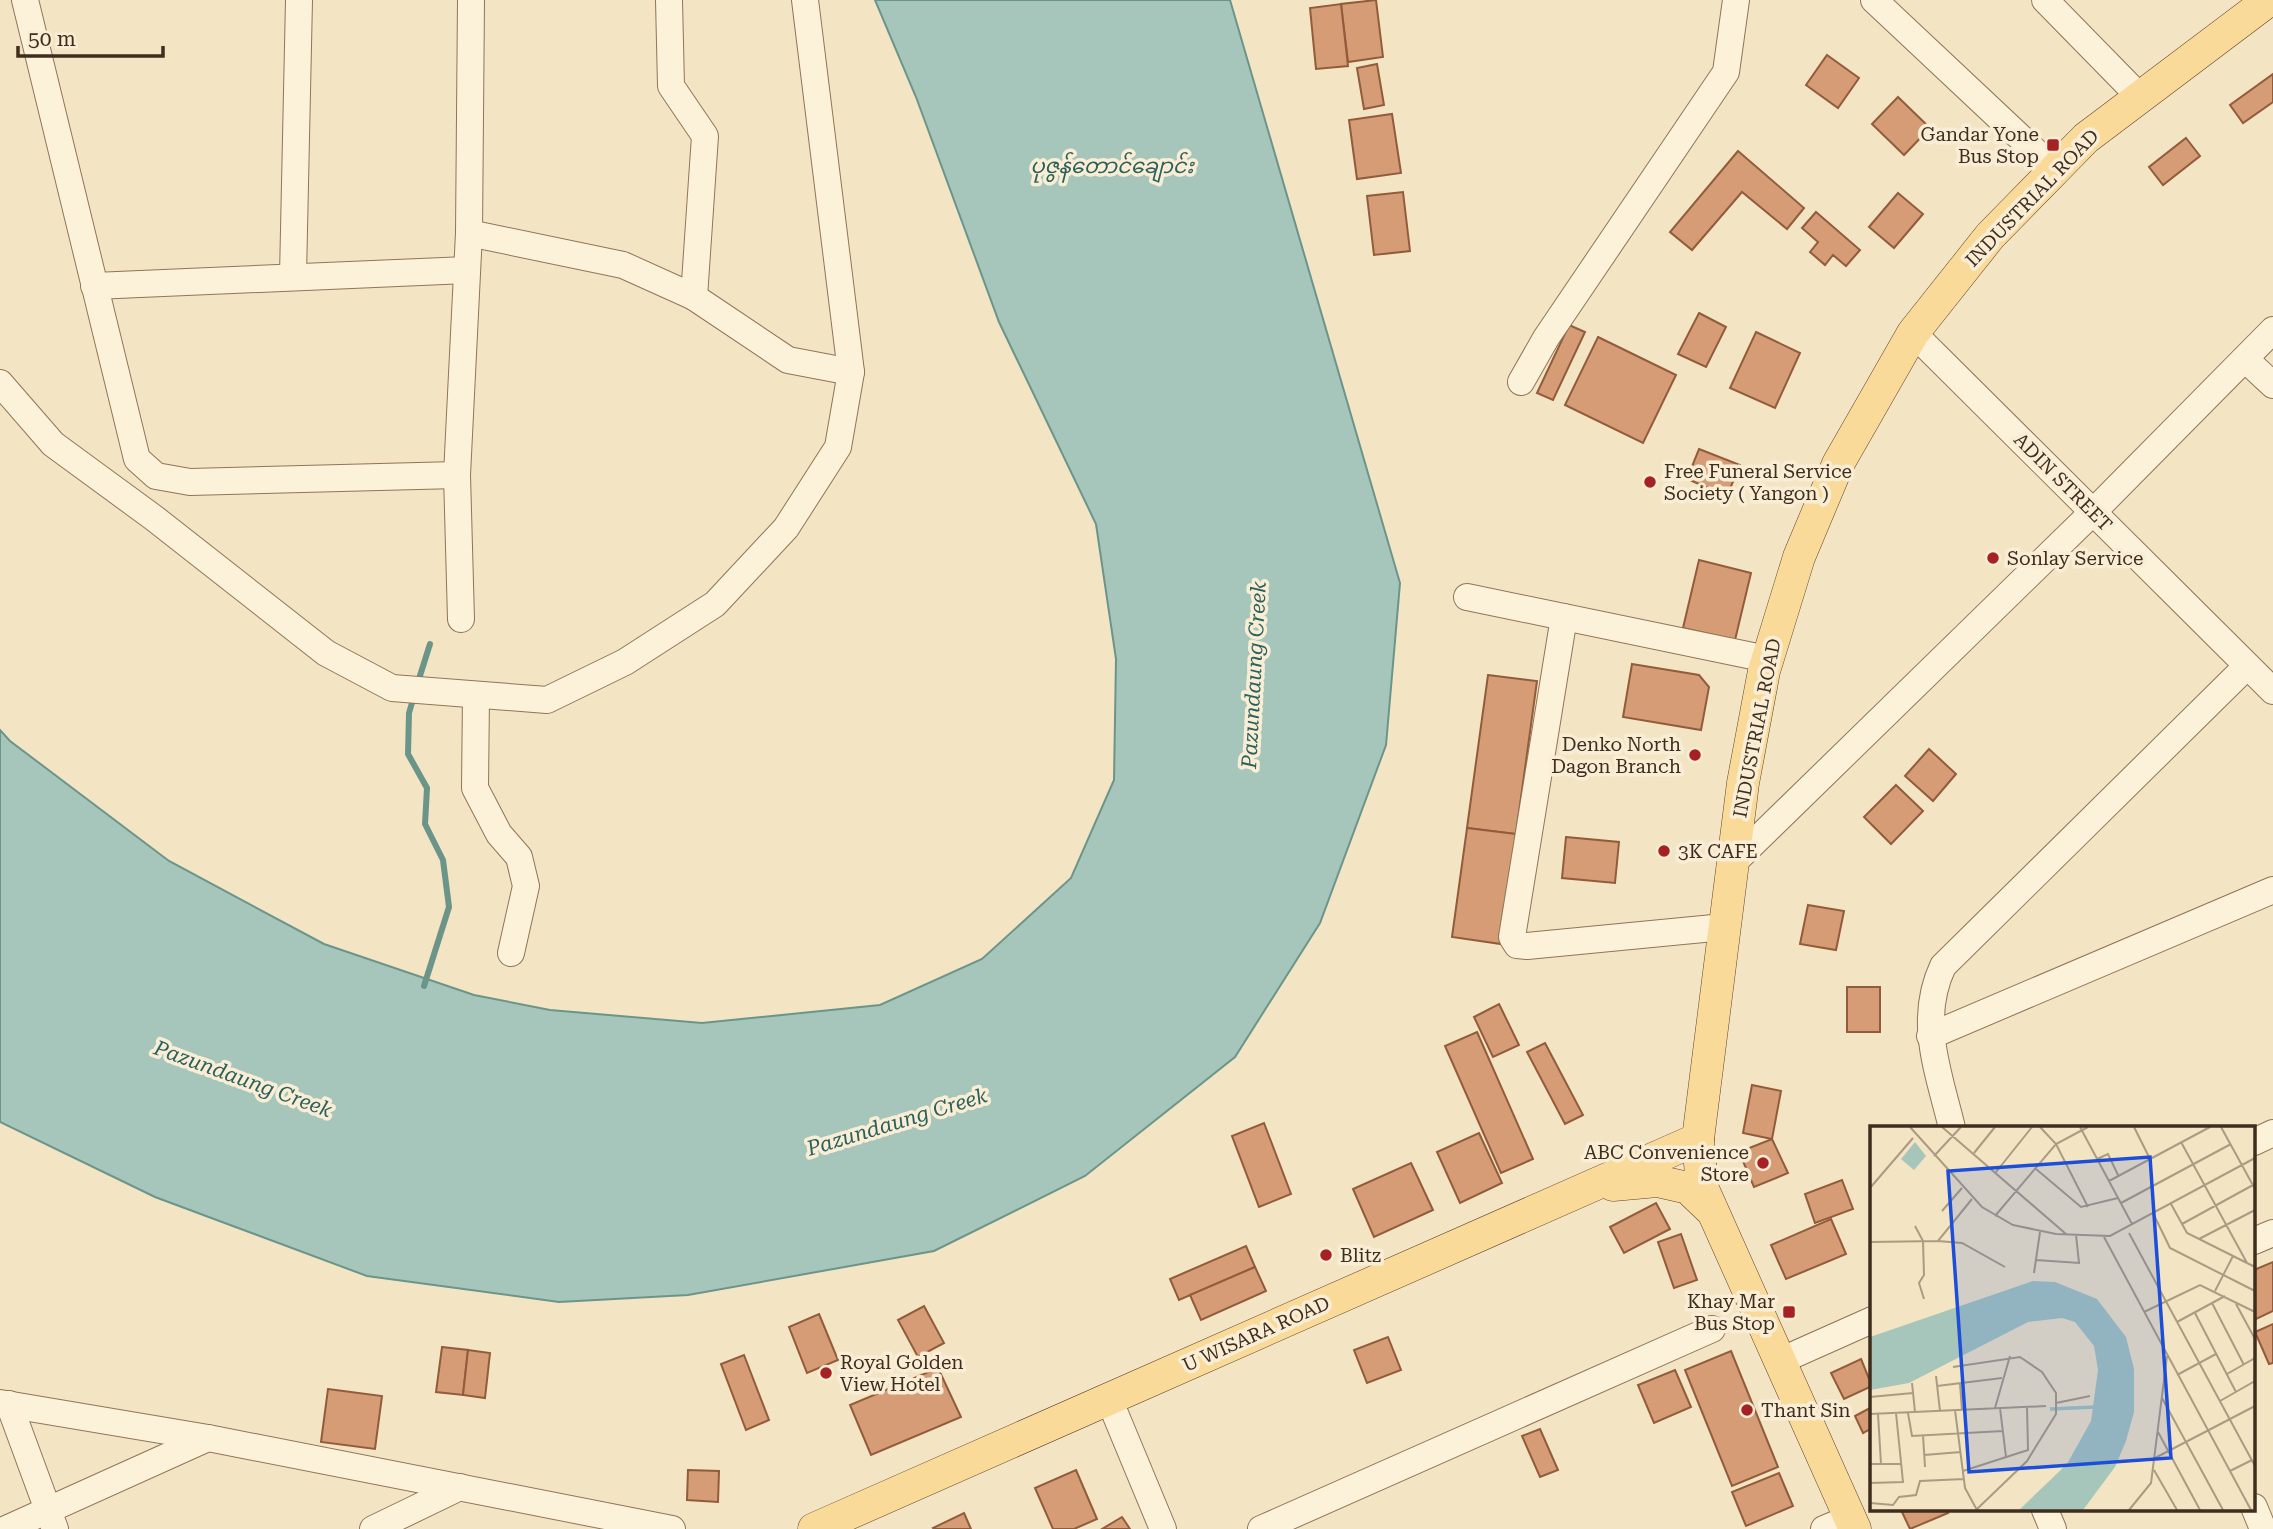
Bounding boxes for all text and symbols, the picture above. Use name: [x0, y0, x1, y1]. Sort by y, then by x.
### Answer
scale bar: [18, 14, 163, 58]
text: 50 m: [28, 27, 76, 51]
place label: Gandar Yone Bus Stop: [1920, 123, 2039, 168]
street label: INDUSTRIAL ROAD: [1960, 124, 2104, 272]
marker: Gandar Yone Bus Stop: [2045, 137, 2061, 153]
water label: ပုဇွန်တောင်ချောင်း: [1030, 151, 1195, 183]
street label: ADIN STREET: [2009, 428, 2117, 536]
place label: Free Funeral Service Society ( Yangon ): [1664, 460, 1852, 505]
marker: Free Funeral Service Society ( Yangon ): [1642, 474, 1658, 490]
place label: Sonlay Service: [2007, 547, 2143, 570]
marker: Sonlay Service: [1985, 550, 2001, 566]
water label: Pazundaung Creek: [1237, 580, 1271, 770]
street label: INDUSTRIAL ROAD: [1728, 636, 1786, 820]
place label: Denko North Dagon Branch: [1551, 733, 1681, 778]
marker: Denko North Dagon Branch: [1687, 747, 1703, 763]
place label: 3K CAFE: [1678, 840, 1758, 863]
marker: 3K CAFE: [1656, 843, 1672, 859]
water label: Pazundaung Creek: [150, 1035, 336, 1123]
water label: Pazundaung Creek: [803, 1083, 991, 1161]
inset map: [1870, 1126, 2256, 1512]
place label: ABC Convenience Store: [1584, 1141, 1749, 1186]
marker: ABC Convenience Store: [1755, 1155, 1771, 1171]
place label: Blitz: [1340, 1244, 1381, 1267]
marker: Blitz: [1318, 1247, 1334, 1263]
place label: Khay Mar Bus Stop: [1687, 1290, 1775, 1335]
street label: U WISARA ROAD: [1179, 1291, 1333, 1377]
marker: Khay Mar Bus Stop: [1781, 1304, 1797, 1320]
place label: Royal Golden View Hotel: [840, 1351, 964, 1396]
marker: Royal Golden View Hotel: [818, 1365, 834, 1381]
place label: Thant Sin: [1761, 1399, 1851, 1422]
marker: Thant Sin: [1739, 1402, 1755, 1418]

